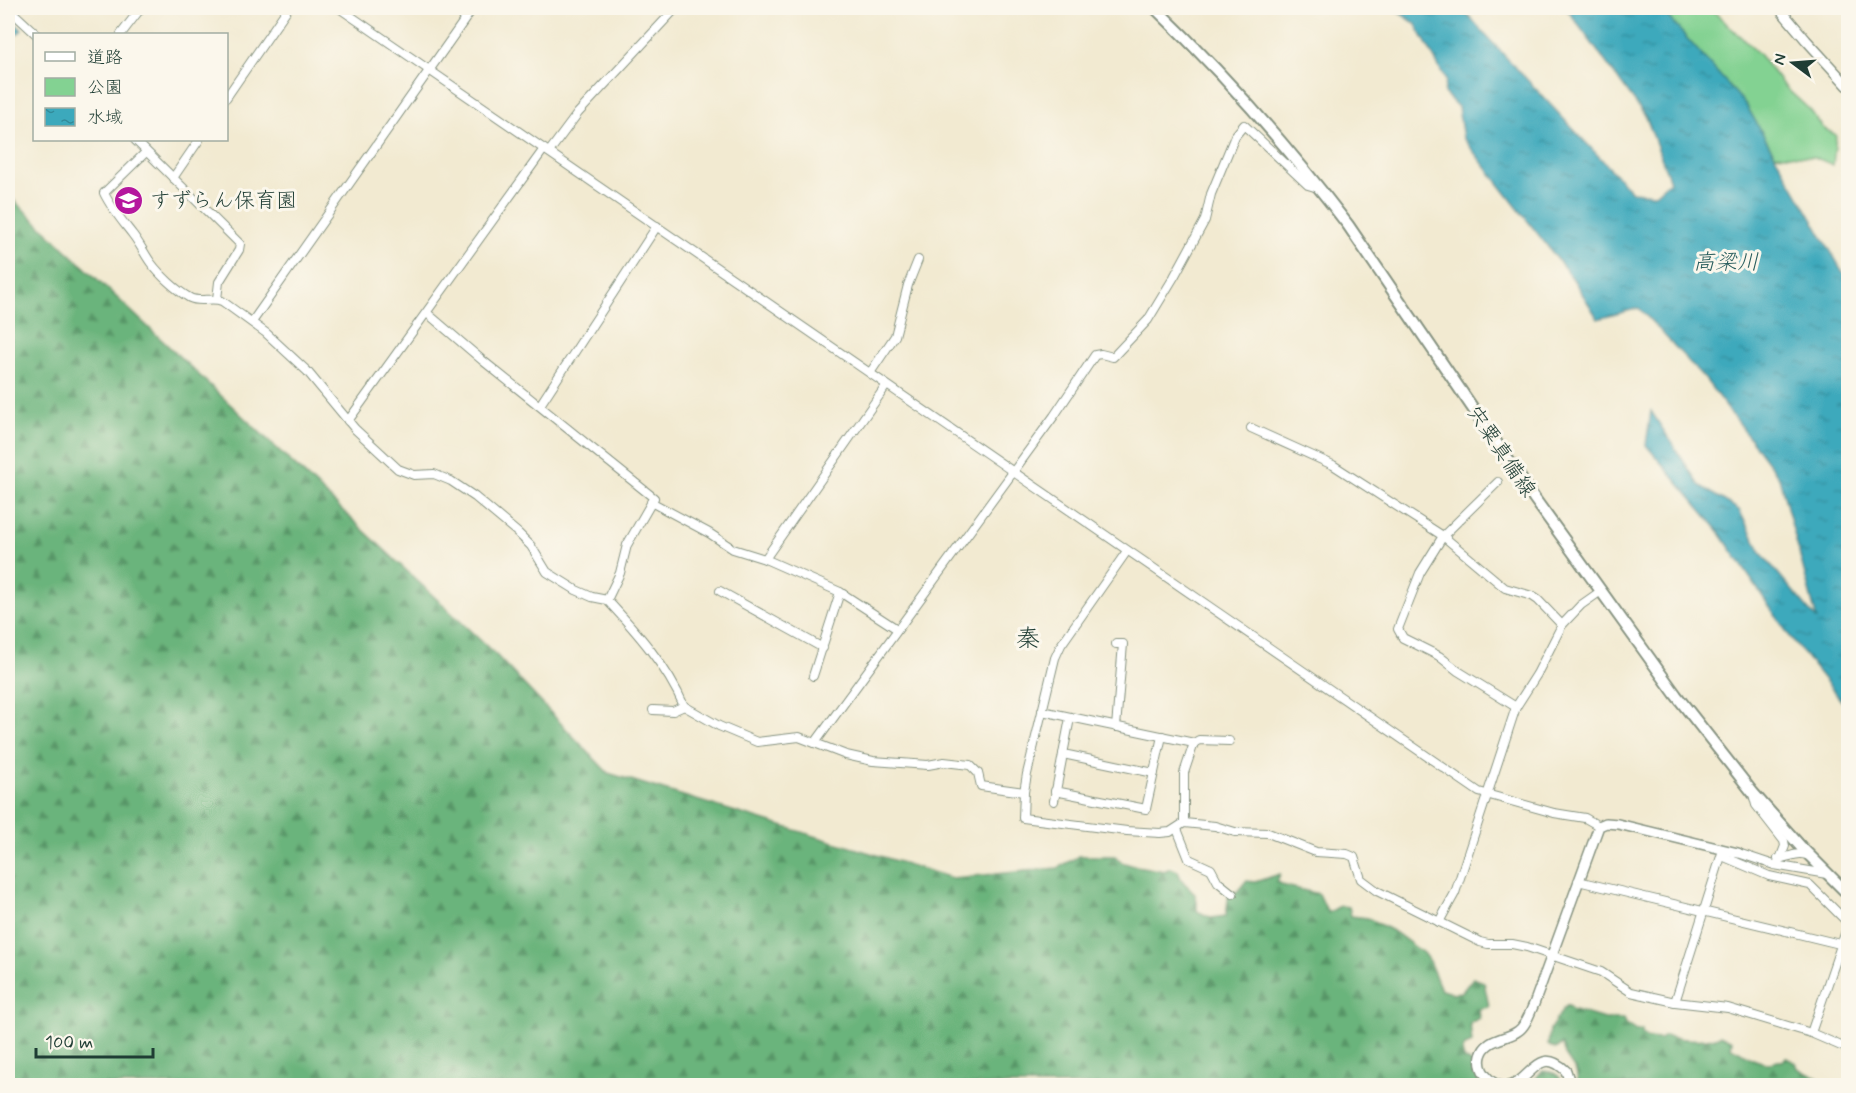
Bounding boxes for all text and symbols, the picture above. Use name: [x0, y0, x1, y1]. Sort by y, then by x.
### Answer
legend: [33, 33, 228, 141]
north arrow: [1763, 33, 1823, 93]
text: 道路: [87, 46, 123, 70]
text: N: [1768, 51, 1792, 67]
text: 公園: [87, 76, 123, 100]
text: 水域: [87, 106, 123, 130]
school or university icon: すずらん保育園: [113, 184, 145, 216]
place label: すずらん保育園: [150, 187, 297, 215]
water label: 高梁川: [1693, 249, 1759, 277]
street label: 宍粟真備線: [1460, 400, 1542, 503]
district label: 秦: [1016, 624, 1040, 655]
scale bar: [36, 1021, 153, 1059]
text: 100 m: [45, 1031, 93, 1055]

